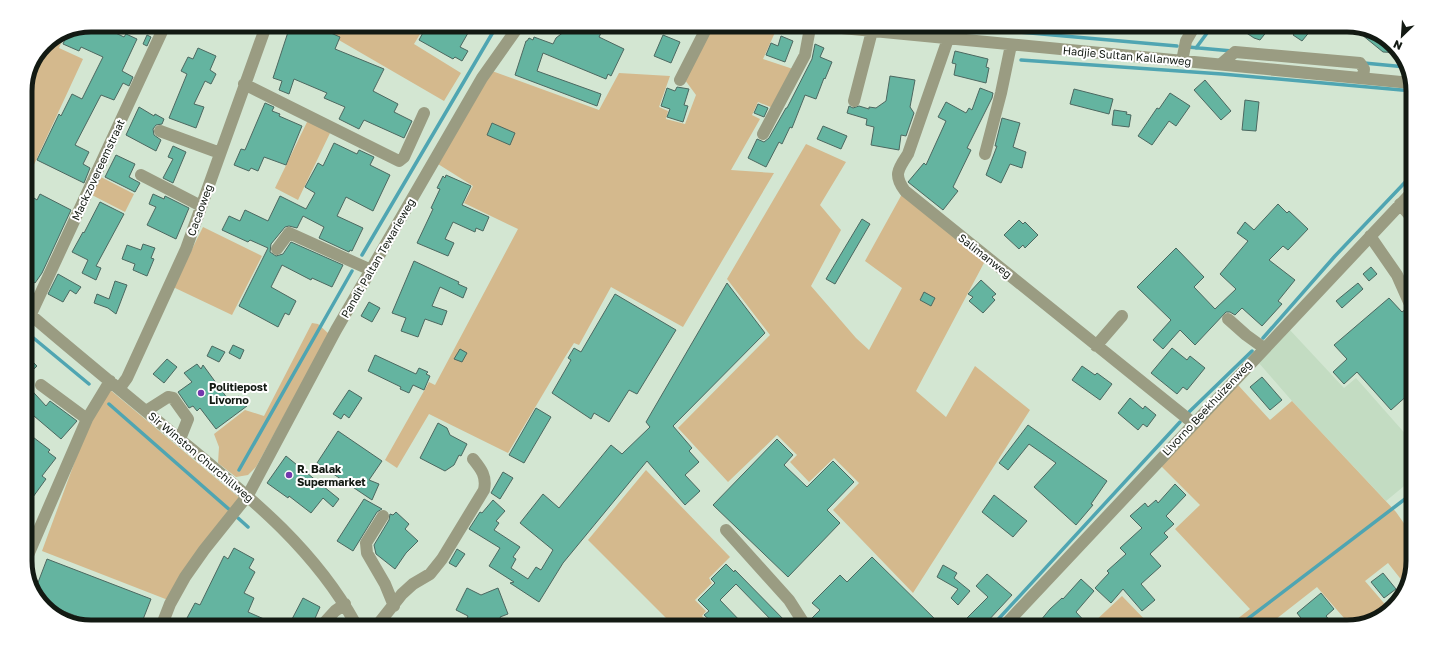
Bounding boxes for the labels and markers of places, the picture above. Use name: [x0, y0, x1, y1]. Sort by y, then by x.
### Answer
place label: Politiepost Livorno: [209, 380, 268, 406]
marker: Politiepost Livorno: [196, 388, 206, 398]
place label: R. Balak Supermarket: [297, 462, 366, 488]
marker: R. Balak Supermarket: [284, 470, 294, 480]

